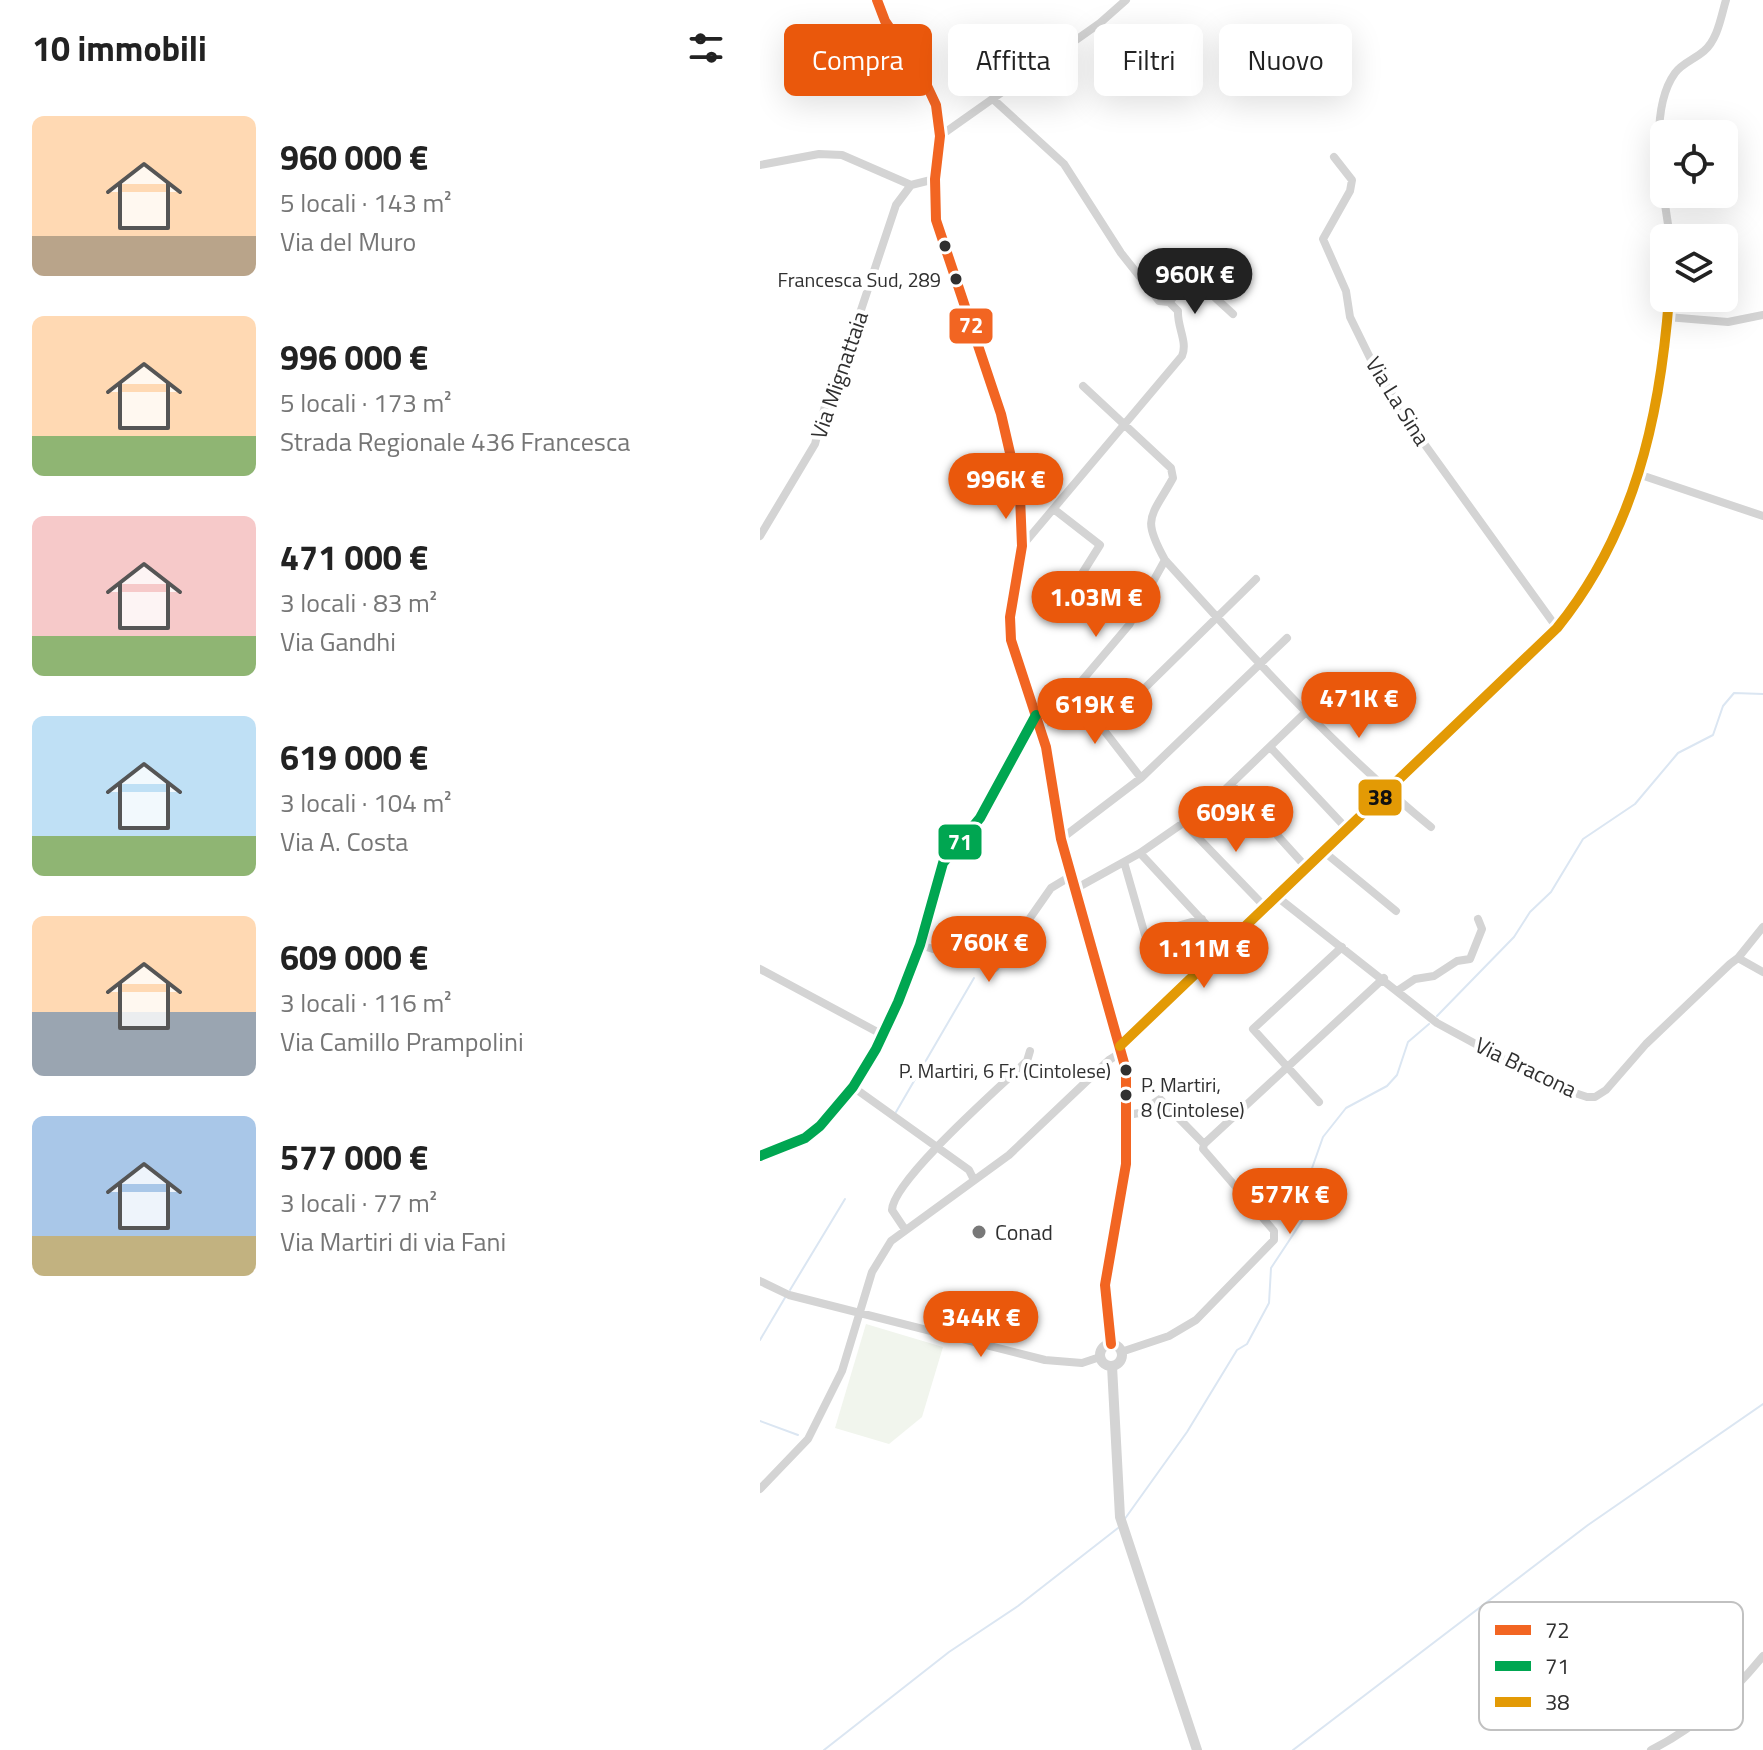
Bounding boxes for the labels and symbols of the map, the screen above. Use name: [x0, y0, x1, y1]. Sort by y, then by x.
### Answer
unlabelled marker: [937, 238, 953, 254]
pin: 960K €: [1130, 248, 1260, 316]
place label: Francesca Sud, 289: [778, 264, 941, 295]
marker: Francesca Sud, 289: [948, 271, 964, 287]
street label: Via Mignattaia: [801, 306, 877, 444]
line badge: 72: [948, 307, 994, 345]
text: 72: [959, 308, 983, 342]
street label: Via La Sina: [1357, 350, 1439, 452]
pin: 996K €: [941, 453, 1071, 521]
pin: 1.03M €: [1022, 571, 1170, 639]
pin: 471K €: [1294, 672, 1424, 740]
pin: 619K €: [1030, 678, 1160, 746]
line badge: 38: [1357, 778, 1403, 817]
text: 38: [1368, 780, 1392, 814]
pin: 609K €: [1171, 786, 1301, 854]
line badge: 71: [937, 823, 983, 861]
text: 71: [948, 825, 972, 859]
pin: 760K €: [924, 916, 1054, 984]
pin: 1.11M €: [1130, 922, 1278, 990]
street label: Via Bracona: [1469, 1028, 1583, 1106]
place label: P. Martiri, 6 Fr. (Cintolese): [899, 1055, 1111, 1086]
marker: P. Martiri, 6 Fr. (Cintolese): [1118, 1062, 1134, 1078]
place label: P. Martiri, 8 (Cintolese): [1141, 1069, 1244, 1125]
marker: P. Martiri, 8 (Cintolese): [1118, 1087, 1134, 1103]
pin: 577K €: [1225, 1168, 1355, 1236]
place label: Conad: [995, 1215, 1053, 1249]
marker: Conad: [970, 1223, 988, 1241]
pin: 344K €: [916, 1291, 1046, 1359]
legend: [1479, 1602, 1743, 1730]
text: 72: [1545, 1613, 1570, 1647]
text: 71: [1545, 1649, 1570, 1683]
text: 38: [1545, 1685, 1570, 1719]

